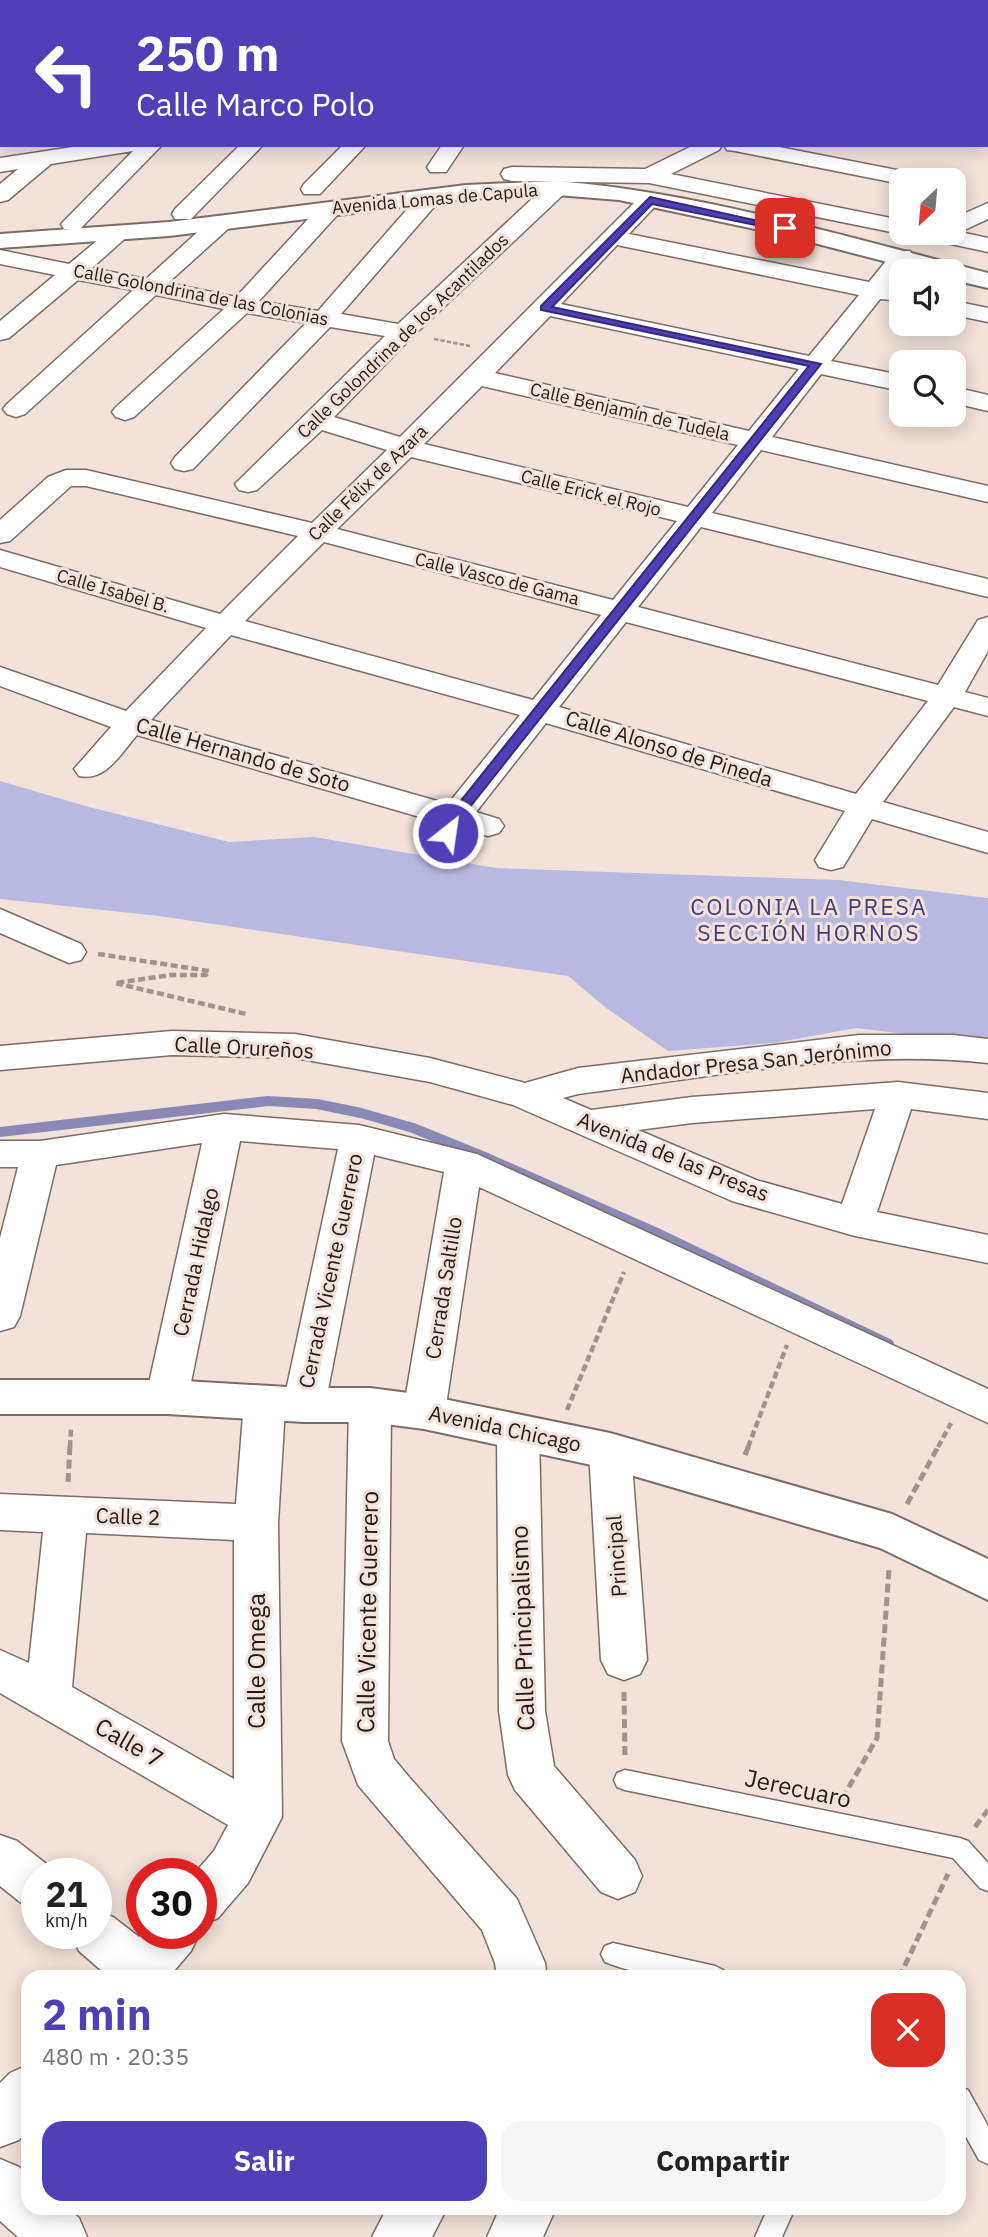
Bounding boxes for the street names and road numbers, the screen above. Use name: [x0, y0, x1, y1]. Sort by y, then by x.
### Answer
street label: Avenida Lomas de Capula: [331, 178, 539, 219]
street label: Calle Golondrina de los Acantilados: [292, 228, 513, 443]
street label: Calle Golondrina de las Colonias: [72, 258, 331, 331]
street label: Calle Benjamín de Tudela: [528, 377, 733, 446]
street label: Calle Félix de Azara: [303, 419, 432, 546]
street label: Calle Erick el Rojo: [519, 464, 664, 521]
street label: Calle Vasco de Gama: [412, 547, 582, 610]
street label: Calle Isabel B.: [54, 563, 172, 618]
street label: Calle Alonso de Pineda: [562, 703, 776, 793]
street label: Calle Hernando de Soto: [133, 710, 354, 798]
street label: Calle Orureños: [174, 1029, 314, 1065]
street label: Andador Presa San Jerónimo: [619, 1033, 893, 1089]
street label: Avenida de las Presas: [573, 1105, 773, 1207]
street label: Cerrada Vicente Guerrero: [291, 1151, 369, 1391]
street label: Cerrada Hidalgo: [166, 1185, 224, 1339]
street label: Cerrada Saltillo: [418, 1214, 468, 1361]
street label: Avenida Chicago: [426, 1398, 584, 1458]
street label: Calle Vicente Guerrero: [349, 1491, 385, 1733]
street label: Calle 2: [95, 1501, 161, 1531]
street label: Principal: [599, 1514, 633, 1598]
street label: Calle Principalismo: [502, 1525, 542, 1731]
street label: Calle Omega: [240, 1593, 272, 1729]
street label: Calle 7: [89, 1710, 170, 1774]
street label: Jerecuaro: [742, 1761, 854, 1815]

